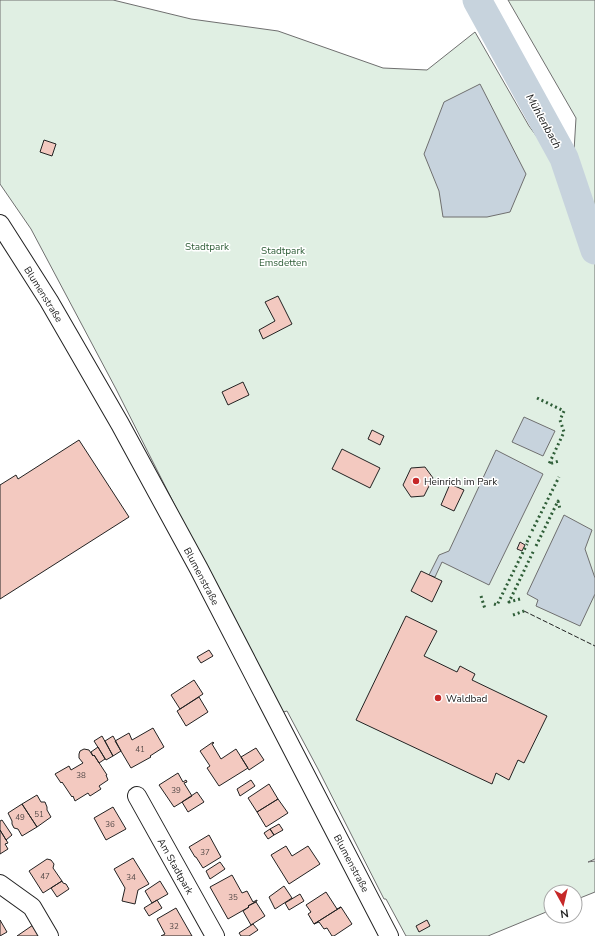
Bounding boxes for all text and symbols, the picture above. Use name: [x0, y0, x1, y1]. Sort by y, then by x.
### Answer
water label: Mühlenbach: [522, 91, 565, 151]
park label: Stadtpark: [185, 240, 230, 254]
park label: Stadtpark Emsdetten: [259, 244, 307, 270]
street label: Blumenstraße: [20, 264, 66, 325]
place label: Heinrich im Park: [424, 475, 498, 489]
marker: Heinrich im Park: [411, 476, 421, 486]
street label: Blumenstraße: [180, 545, 222, 608]
place label: Waldbad: [446, 692, 488, 706]
marker: Waldbad: [433, 693, 443, 703]
house number: 41: [135, 744, 145, 755]
house number: 38: [76, 770, 86, 781]
house number: 39: [171, 785, 181, 796]
house number: 51: [34, 809, 44, 820]
house number: 49: [15, 812, 25, 823]
house number: 36: [105, 819, 115, 830]
street label: Blumenstraße: [330, 832, 372, 895]
street label: Am Stadtpark: [154, 836, 197, 898]
house number: 37: [200, 847, 210, 858]
house number: 47: [40, 871, 50, 882]
house number: 34: [126, 872, 136, 883]
north arrow: [543, 884, 583, 924]
house number: 35: [228, 892, 238, 903]
text: N: [559, 905, 569, 921]
house number: 32: [169, 921, 179, 932]

